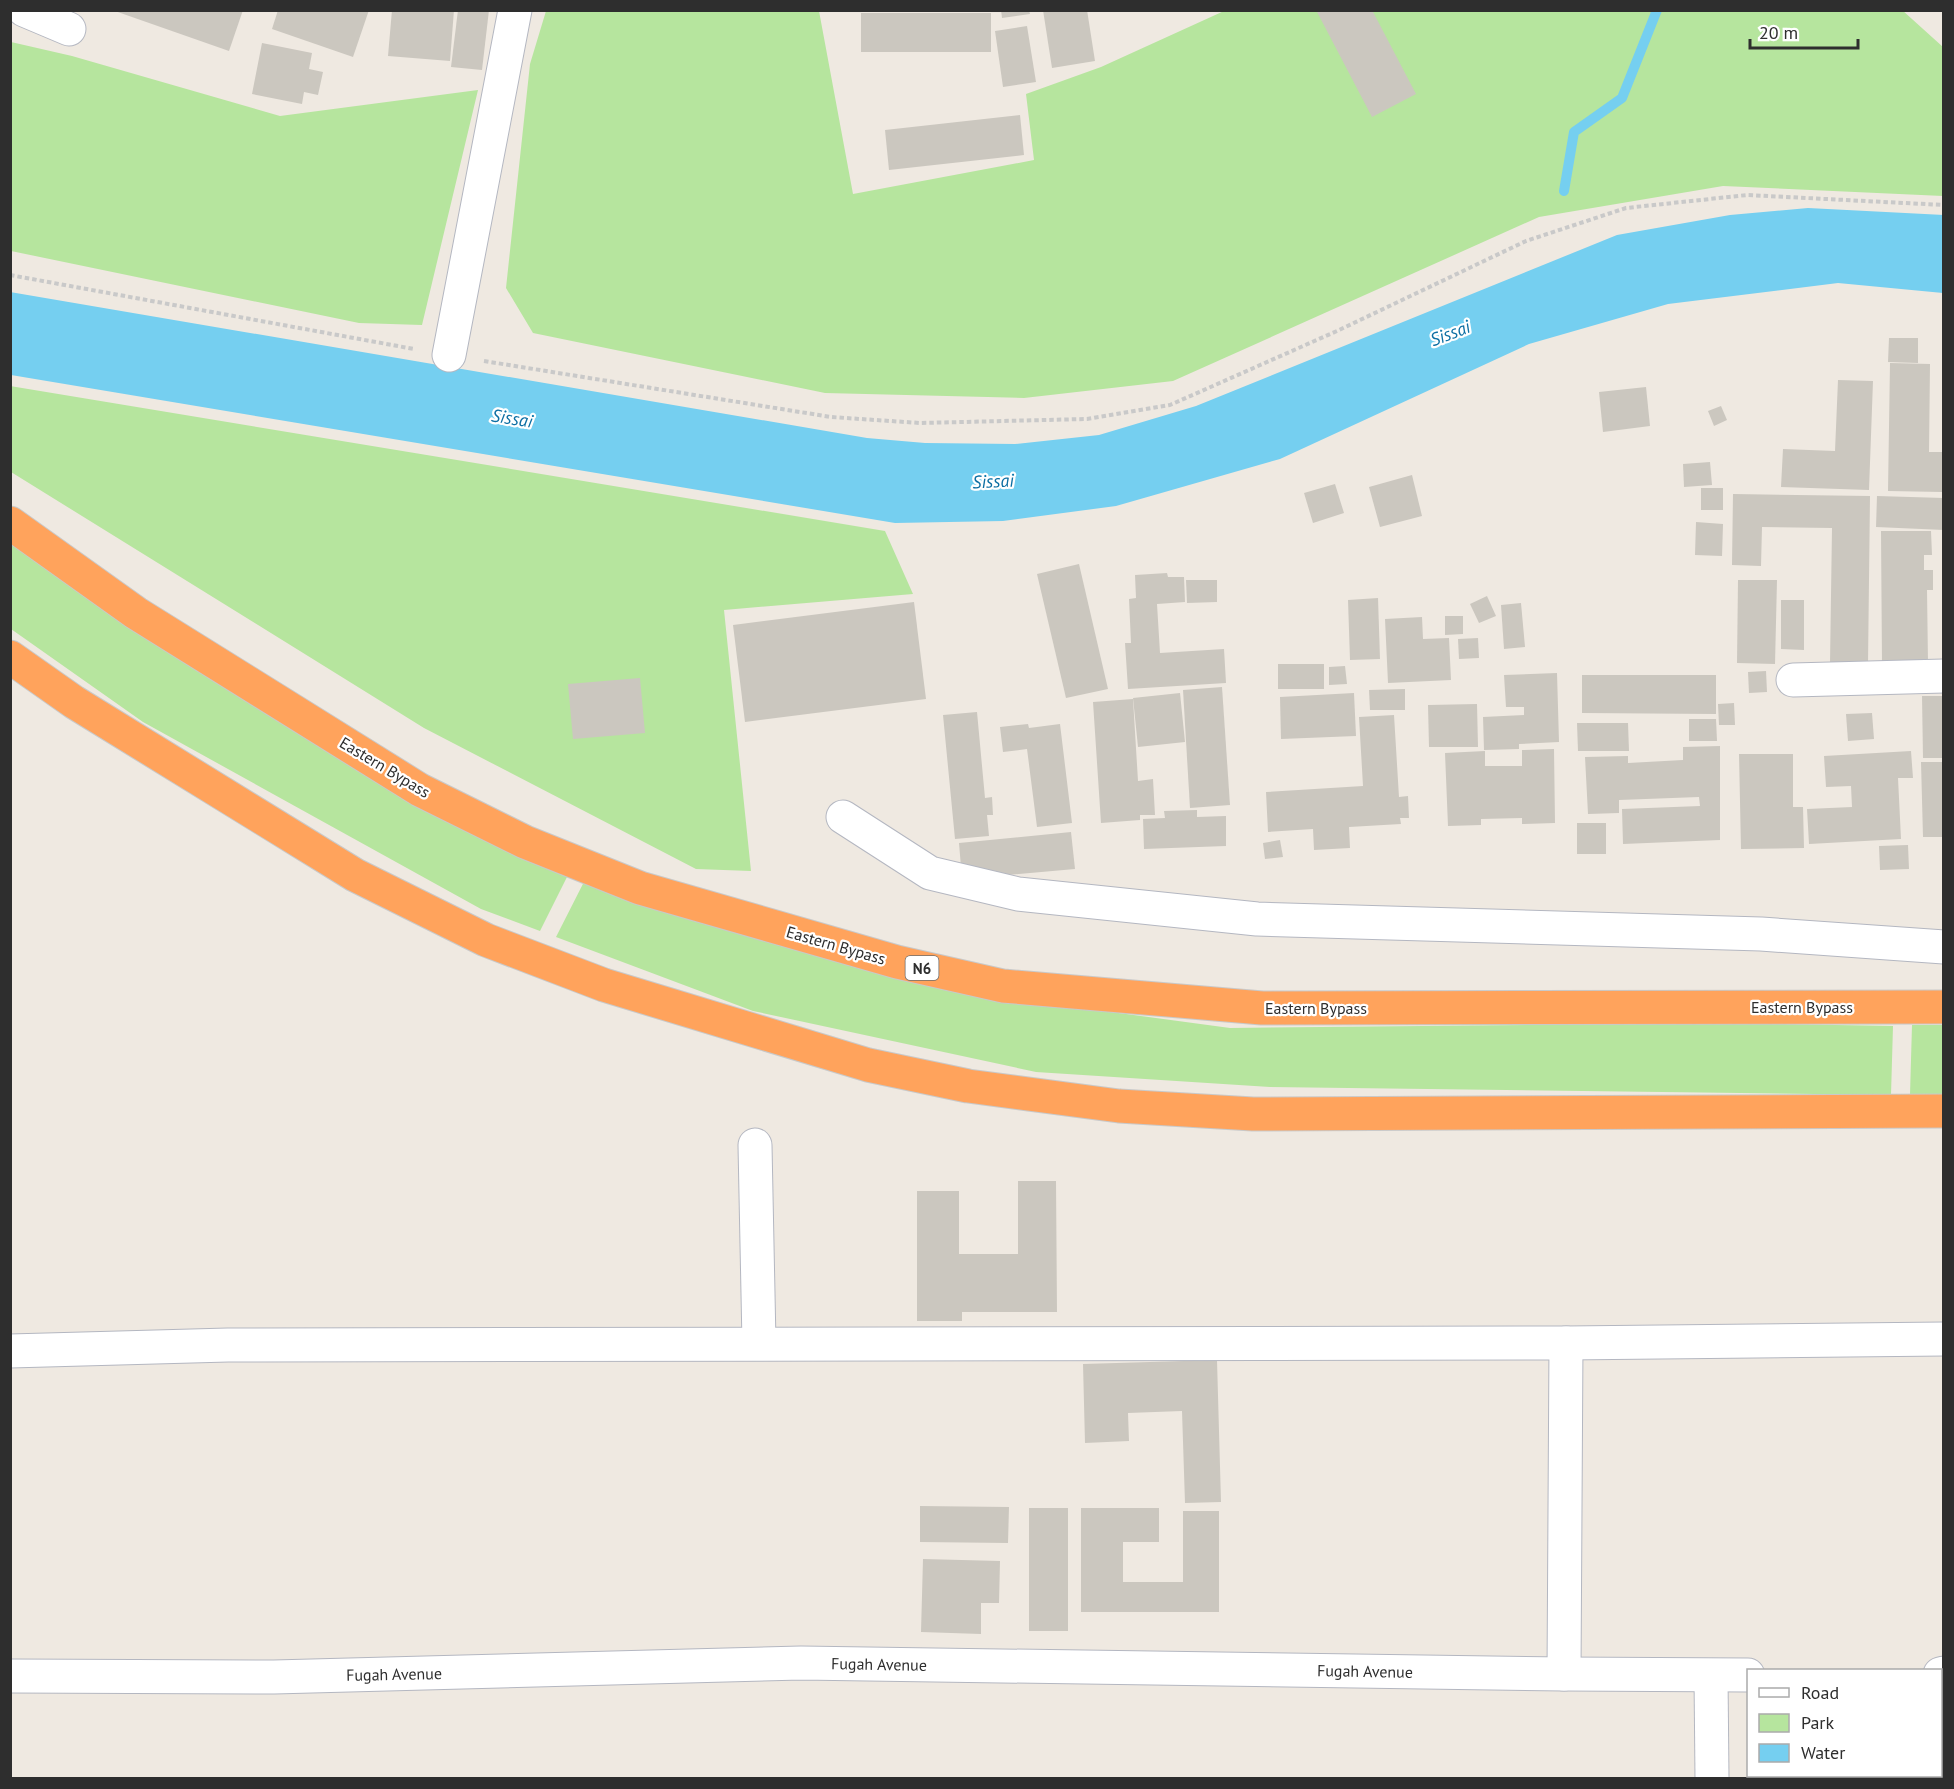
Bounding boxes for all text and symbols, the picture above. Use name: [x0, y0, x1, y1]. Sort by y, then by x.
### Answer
scale bar: [1750, 12, 1858, 50]
text: 20 m: [1759, 21, 1798, 44]
water label: Sissai: [1426, 314, 1475, 351]
water label: Sissai: [490, 403, 536, 433]
water label: Sissai: [972, 468, 1016, 494]
street label: Eastern Bypass: [336, 732, 434, 802]
street label: Eastern Bypass: [784, 921, 888, 969]
road number: N6: [906, 956, 938, 980]
street label: Eastern Bypass: [1751, 997, 1853, 1017]
street label: Eastern Bypass: [1265, 998, 1367, 1018]
street label: Fugah Avenue: [831, 1653, 927, 1675]
street label: Fugah Avenue: [1317, 1660, 1413, 1682]
street label: Fugah Avenue: [346, 1663, 442, 1685]
legend: [1747, 1669, 1942, 1777]
text: Road: [1801, 1681, 1839, 1704]
text: Park: [1801, 1711, 1834, 1734]
text: Water: [1801, 1741, 1845, 1764]

